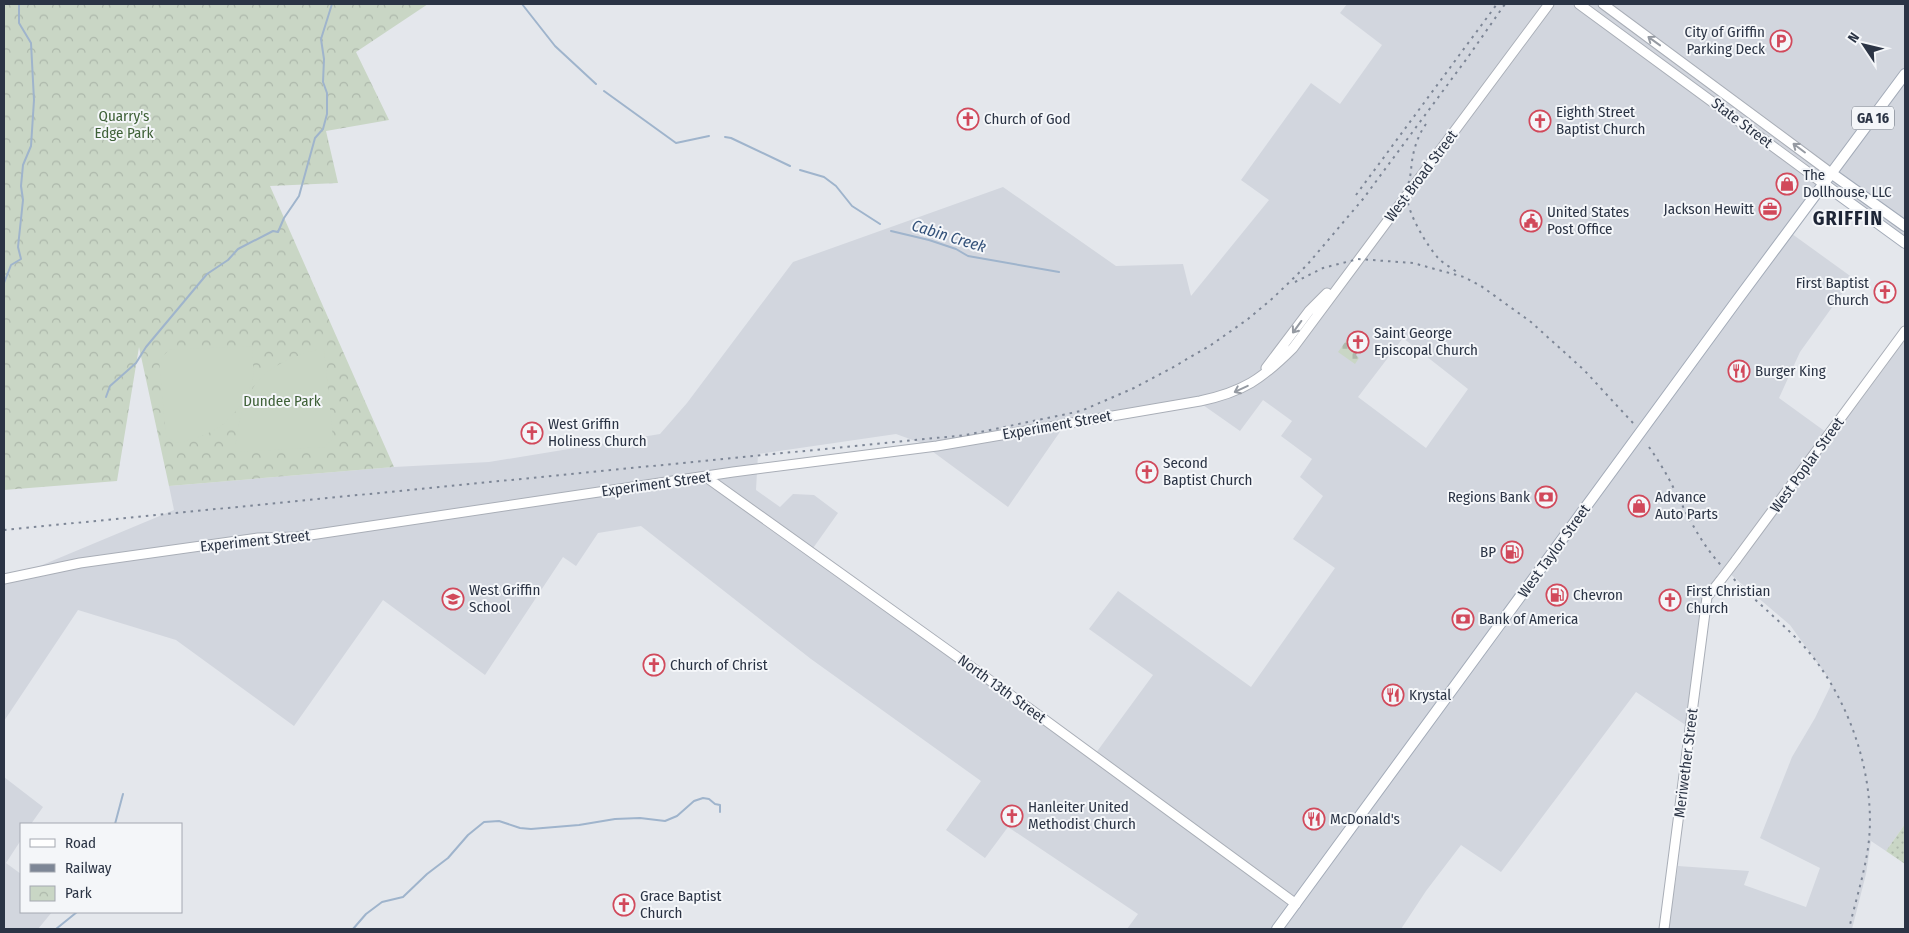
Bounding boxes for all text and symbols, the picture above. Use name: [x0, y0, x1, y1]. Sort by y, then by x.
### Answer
north arrow: [1839, 20, 1889, 70]
place label: City of Griffin Parking Deck: [1685, 23, 1765, 58]
parking icon: City of Griffin Parking Deck: [1769, 29, 1793, 53]
text: N: [1844, 30, 1863, 46]
one-way arrow: [1647, 36, 1661, 46]
street label: State Street: [1708, 94, 1776, 152]
place label: Eighth Street Baptist Church: [1556, 103, 1645, 138]
road number: GA 16: [1852, 106, 1894, 130]
park label: Quarry's Edge Park: [94, 107, 154, 142]
church icon: Church of God: [956, 107, 980, 131]
church icon: Eighth Street Baptist Church: [1528, 109, 1552, 133]
place label: Church of God: [984, 110, 1070, 128]
street label: West Broad Street: [1381, 127, 1461, 225]
one-way arrow: [1792, 143, 1806, 153]
place label: The Dollhouse, LLC: [1803, 166, 1892, 201]
shop icon: The Dollhouse, LLC: [1775, 172, 1799, 196]
office icon: Jackson Hewitt: [1758, 197, 1782, 221]
place label: Jackson Hewitt: [1664, 200, 1754, 218]
place label: United States Post Office: [1547, 203, 1629, 238]
district label: GRIFFIN: [1813, 206, 1883, 230]
public building icon: United States Post Office: [1519, 209, 1543, 233]
water label: Cabin Creek: [910, 216, 988, 256]
place label: First Baptist Church: [1796, 274, 1869, 309]
church icon: First Baptist Church: [1873, 280, 1897, 304]
one-way arrow: [1292, 320, 1302, 334]
place label: Saint George Episcopal Church: [1374, 324, 1478, 359]
church icon: Saint George Episcopal Church: [1346, 330, 1370, 354]
restaurant icon: Burger King: [1727, 359, 1751, 383]
place label: Burger King: [1755, 362, 1826, 380]
one-way arrow: [1234, 385, 1249, 394]
park label: Dundee Park: [243, 392, 321, 410]
street label: Experiment Street: [1001, 407, 1113, 443]
street label: West Poplar Street: [1766, 414, 1848, 516]
place label: West Griffin Holiness Church: [548, 415, 647, 450]
church icon: West Griffin Holiness Church: [520, 421, 544, 445]
place label: Second Baptist Church: [1163, 454, 1252, 489]
church icon: Second Baptist Church: [1135, 460, 1159, 484]
street label: Experiment Street: [600, 467, 712, 501]
bank icon: Regions Bank: [1534, 485, 1558, 509]
place label: Regions Bank: [1448, 488, 1530, 506]
place label: Advance Auto Parts: [1655, 488, 1718, 523]
shop icon: Advance Auto Parts: [1627, 494, 1651, 518]
street label: West Taylor Street: [1514, 501, 1594, 601]
street label: Experiment Street: [199, 526, 311, 556]
fuel station icon: BP: [1500, 540, 1524, 564]
place label: BP: [1480, 543, 1496, 561]
place label: West Griffin School: [469, 581, 540, 616]
place label: First Christian Church: [1686, 582, 1770, 617]
fuel station icon: Chevron: [1545, 583, 1569, 607]
place label: Chevron: [1573, 586, 1623, 604]
school or university icon: West Griffin School: [441, 587, 465, 611]
church icon: First Christian Church: [1658, 588, 1682, 612]
bank icon: Bank of America: [1451, 607, 1475, 631]
place label: Bank of America: [1479, 610, 1578, 628]
street label: North 13th Street: [954, 651, 1050, 727]
church icon: Church of Christ: [642, 653, 666, 677]
place label: Church of Christ: [670, 656, 768, 674]
restaurant icon: Krystal: [1381, 683, 1405, 707]
place label: Krystal: [1409, 686, 1451, 704]
street label: Meriwether Street: [1670, 707, 1702, 819]
place label: Hanleiter United Methodist Church: [1028, 798, 1136, 833]
church icon: Hanleiter United Methodist Church: [1000, 804, 1024, 828]
restaurant icon: McDonald's: [1302, 807, 1326, 831]
place label: McDonald's: [1330, 810, 1400, 828]
legend: [20, 823, 182, 913]
text: Road: [65, 834, 96, 852]
text: Railway: [65, 859, 112, 877]
text: Park: [65, 884, 92, 902]
place label: Grace Baptist Church: [640, 887, 721, 922]
church icon: Grace Baptist Church: [612, 893, 636, 917]

